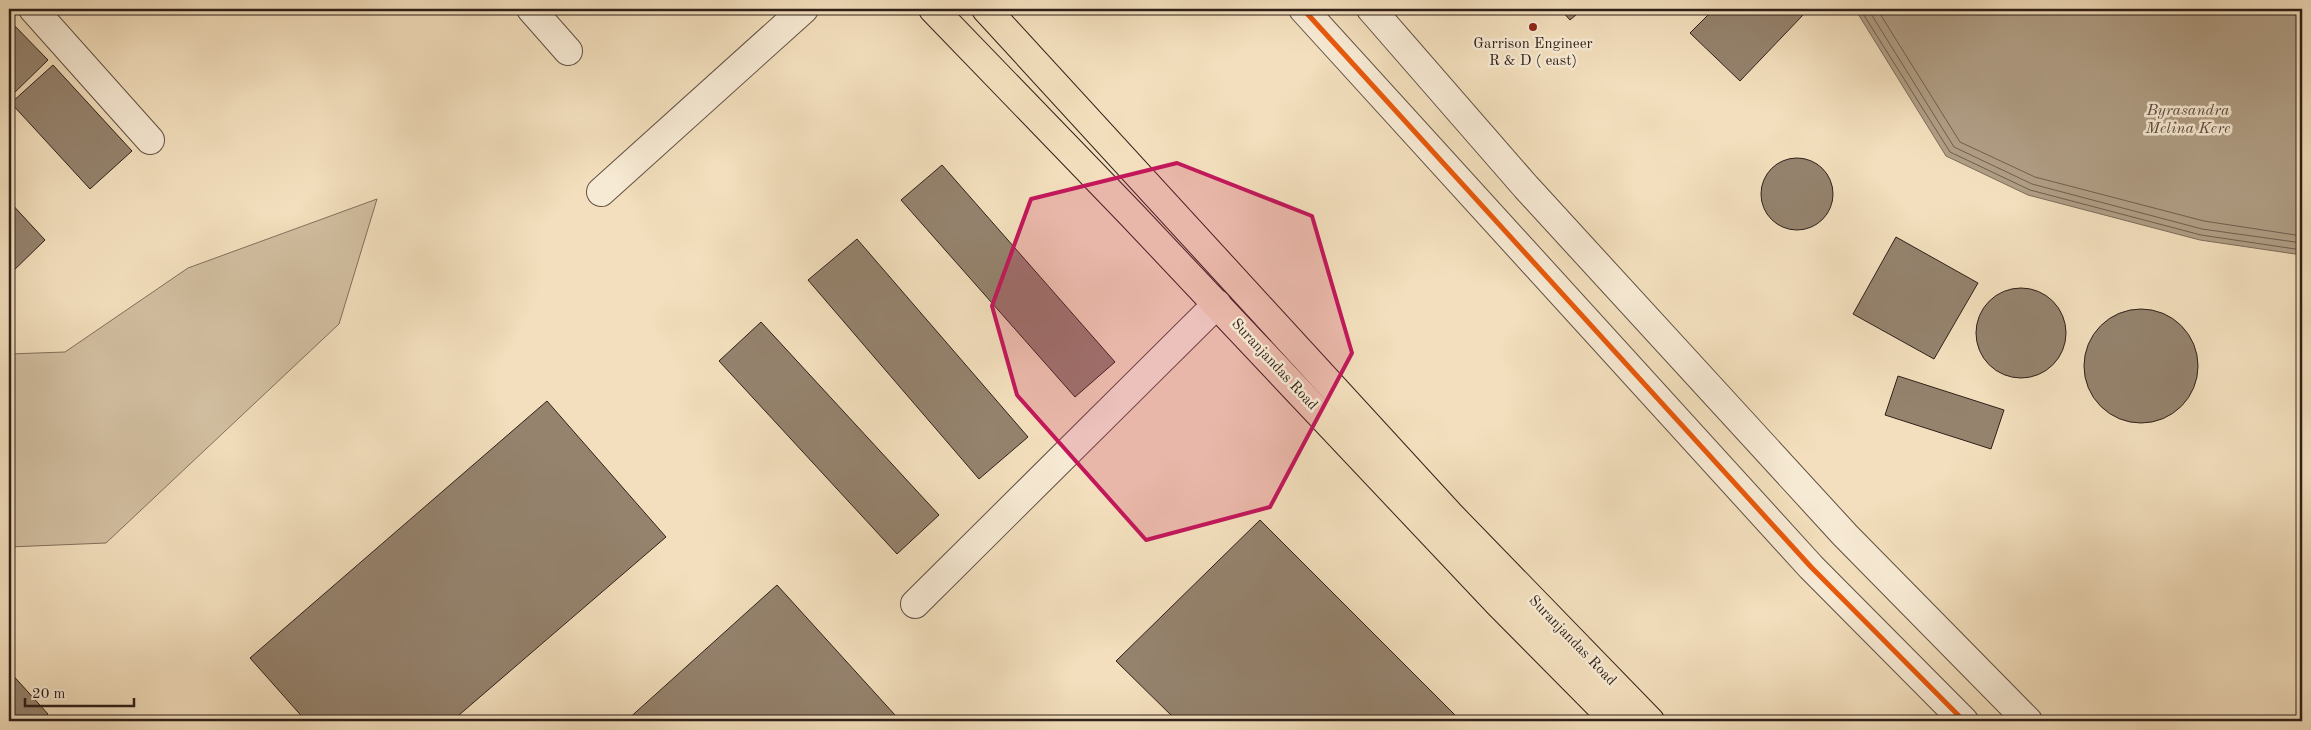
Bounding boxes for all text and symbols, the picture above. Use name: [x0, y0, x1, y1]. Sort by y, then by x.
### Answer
marker: Garrison Engineer R & D ( east): [1527, 21, 1539, 33]
place label: Garrison Engineer R & D ( east): [1473, 37, 1593, 69]
water label: Byrasandra Melina Kere: [2144, 103, 2231, 137]
street label: Suranjandas Road: [1228, 316, 1320, 414]
street label: Suranjandas Road: [1525, 593, 1619, 689]
scale bar: [25, 675, 134, 707]
text: 20 m: [32, 687, 66, 702]

